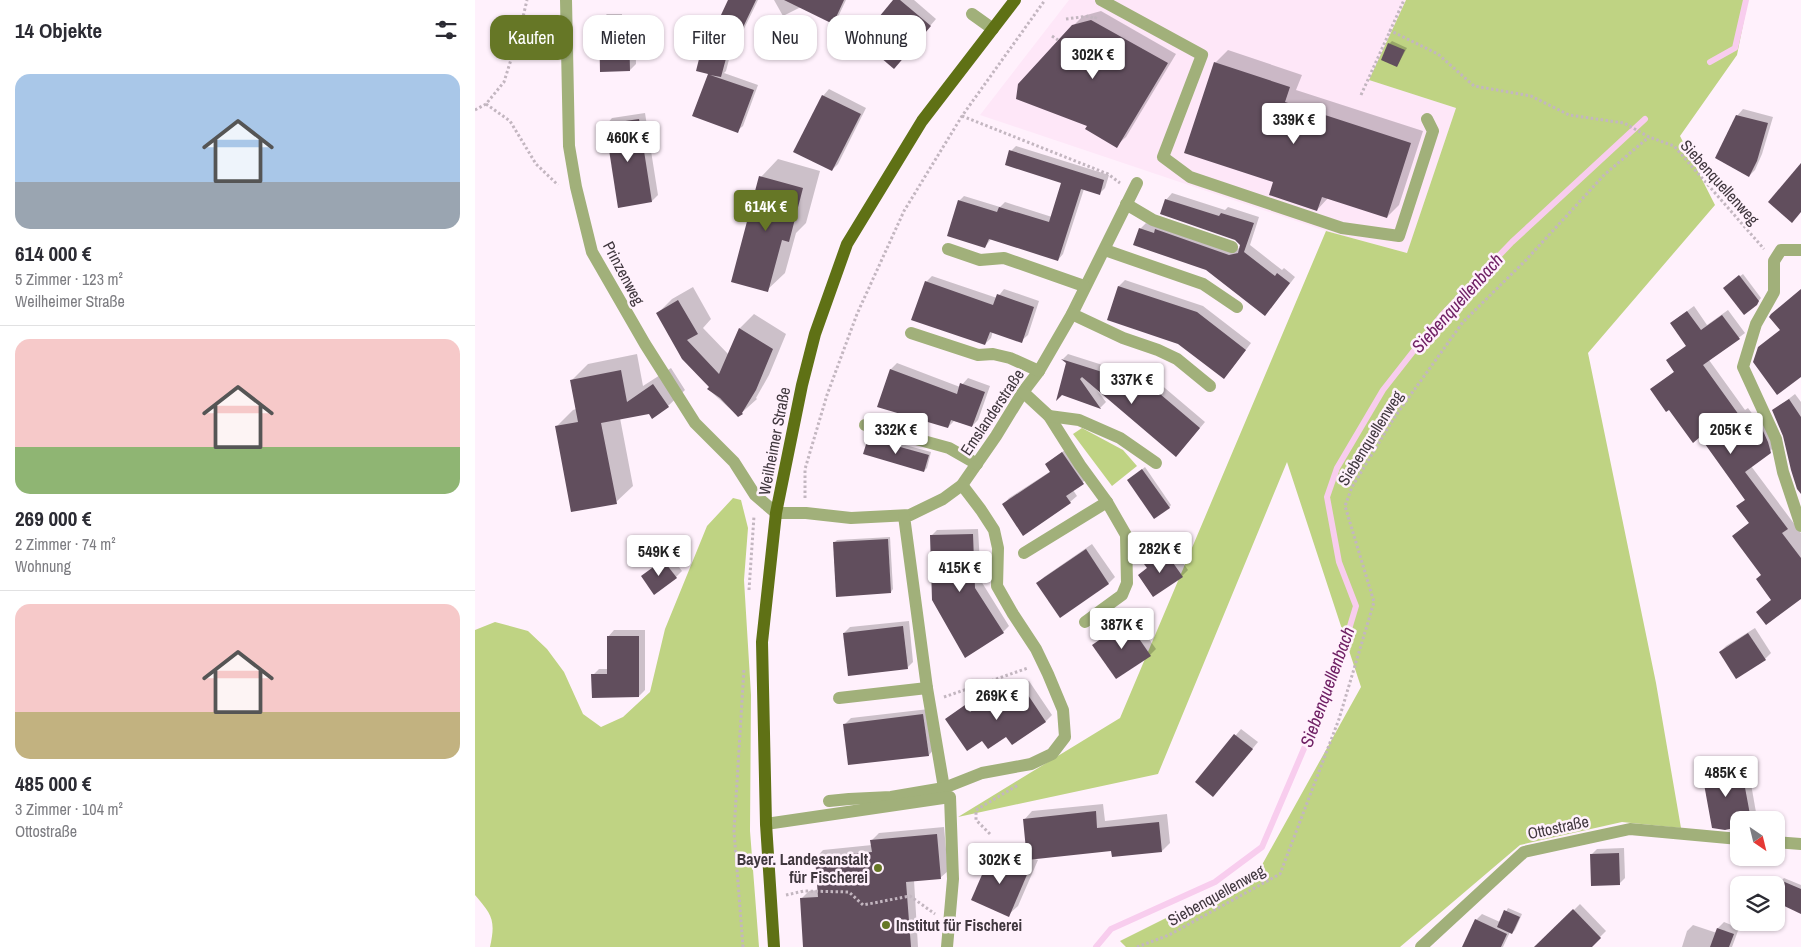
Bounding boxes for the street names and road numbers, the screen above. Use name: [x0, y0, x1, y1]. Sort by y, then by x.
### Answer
street label: Siebenquellenweg: [1676, 135, 1765, 230]
street label: Prinzenweg: [598, 237, 650, 309]
street label: Emslanderstraße: [955, 364, 1029, 460]
street label: Weilheimer Straße: [753, 385, 795, 497]
street label: Siebenquellenweg: [1332, 386, 1408, 490]
street label: Ottostraße: [1525, 810, 1591, 844]
street label: Siebenquellenweg: [1163, 859, 1269, 931]

